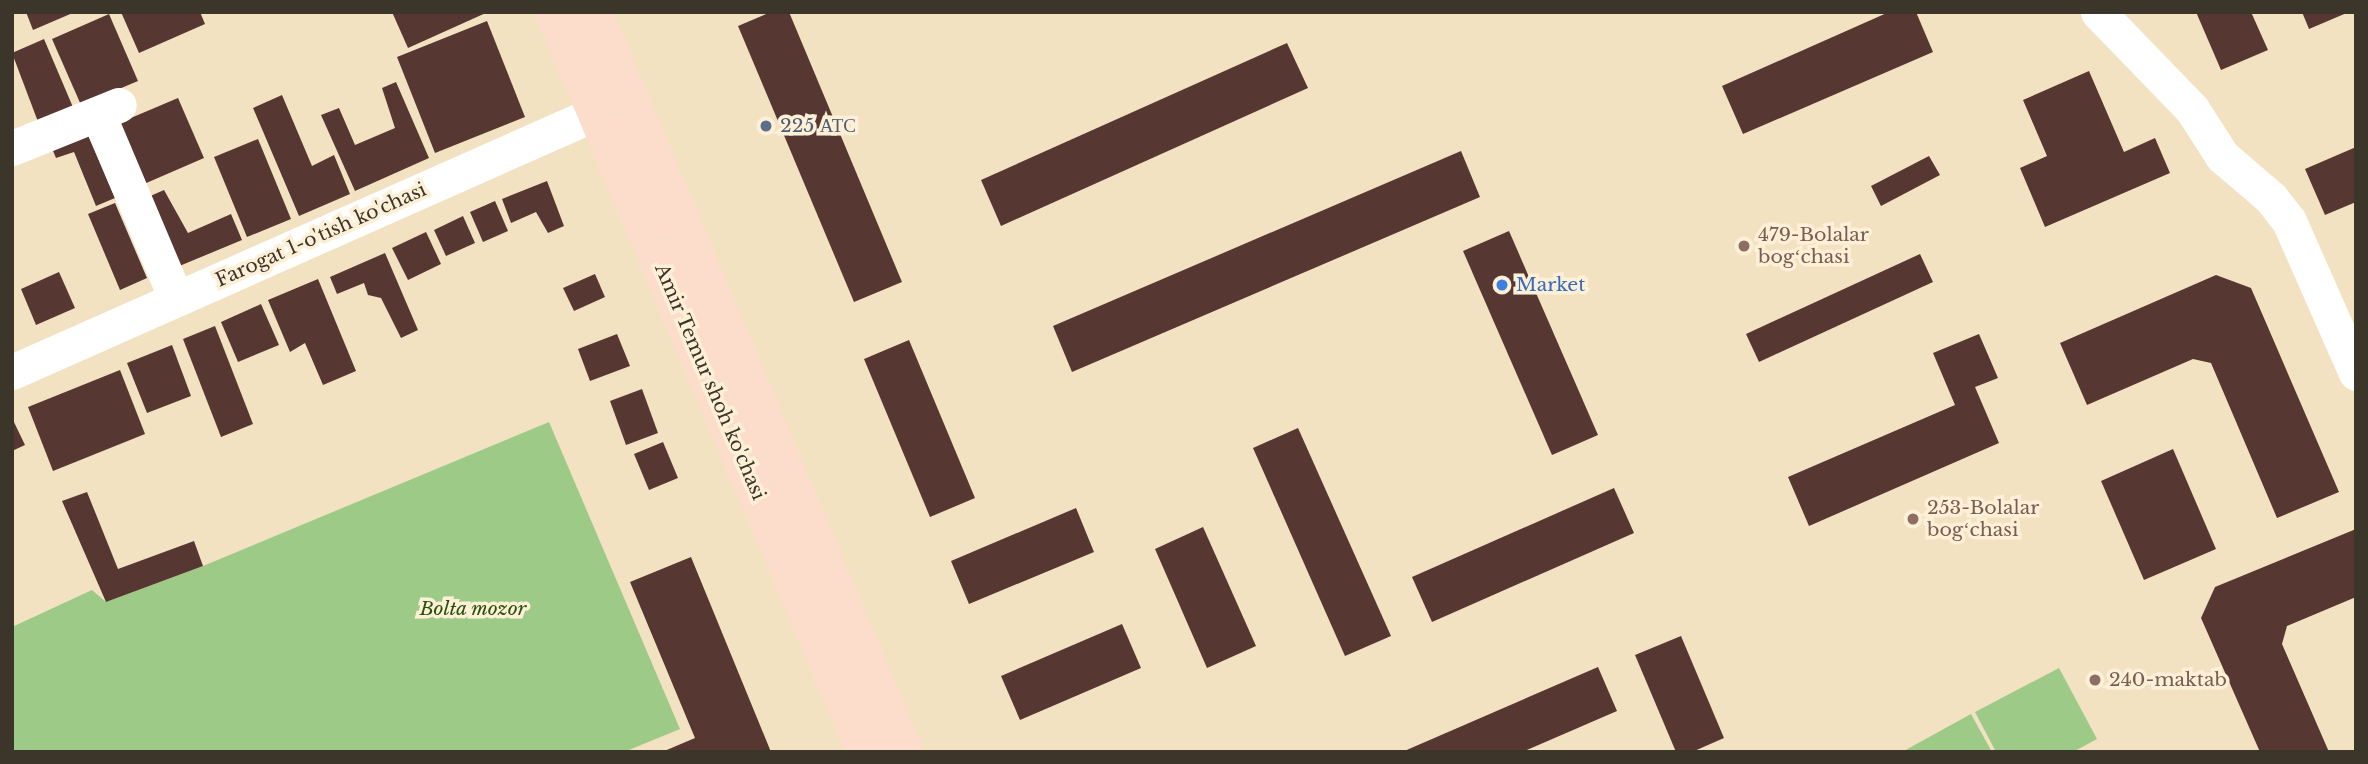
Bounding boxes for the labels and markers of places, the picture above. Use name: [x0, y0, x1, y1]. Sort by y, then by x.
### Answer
place label: 225 АТС: [780, 115, 856, 137]
marker: 225 АТС: [758, 118, 774, 134]
place label: 479-Bolalar bogʻchasi: [1758, 224, 1869, 268]
marker: 479-Bolalar bogʻchasi: [1736, 238, 1752, 254]
place label: Market: [1516, 274, 1585, 296]
marker: Market: [1494, 277, 1510, 293]
place label: 253-Bolalar bogʻchasi: [1927, 497, 2039, 541]
marker: 253-Bolalar bogʻchasi: [1905, 511, 1921, 527]
place label: 240-maktab: [2109, 669, 2227, 691]
marker: 240-maktab: [2087, 672, 2103, 688]

